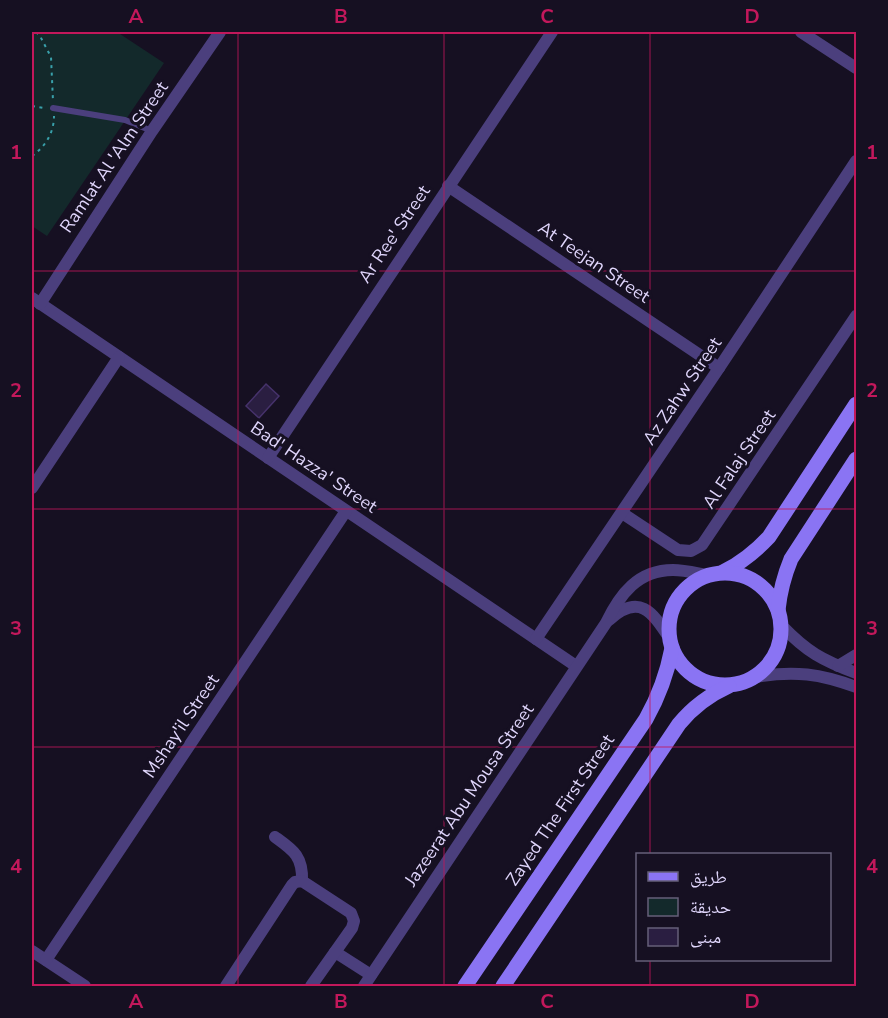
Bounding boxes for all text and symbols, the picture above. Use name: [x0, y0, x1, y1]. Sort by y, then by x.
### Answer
text: A: [129, 3, 144, 30]
text: B: [334, 3, 348, 30]
text: C: [540, 3, 554, 30]
text: D: [744, 3, 760, 30]
street label: Ramlat Al 'Alm Street: [54, 76, 174, 237]
text: 1: [10, 139, 22, 166]
text: 1: [866, 139, 878, 166]
street label: Ar Ree' Street: [352, 180, 436, 288]
street label: At Teejan Street: [533, 216, 655, 309]
street label: Az Zahw Street: [637, 332, 727, 450]
text: 2: [10, 377, 22, 404]
text: 2: [866, 377, 878, 404]
street label: Al Falaj Street: [697, 404, 781, 513]
street label: Bad' Hazza' Street: [246, 416, 383, 519]
text: 3: [10, 615, 22, 642]
text: 3: [866, 615, 878, 642]
street label: Mshay'il Street: [137, 669, 225, 783]
street label: Jazeerat Abu Mousa Street: [398, 698, 540, 892]
street label: Zayed The First Street: [500, 729, 620, 890]
text: 4: [10, 853, 22, 880]
legend: [636, 853, 831, 961]
text: 4: [866, 853, 878, 880]
text: طريق: [690, 865, 727, 889]
text: حديقة: [690, 895, 731, 919]
text: مبنى: [690, 925, 721, 949]
text: A: [129, 988, 144, 1015]
text: B: [334, 988, 348, 1015]
text: C: [540, 988, 554, 1015]
text: D: [744, 988, 760, 1015]

